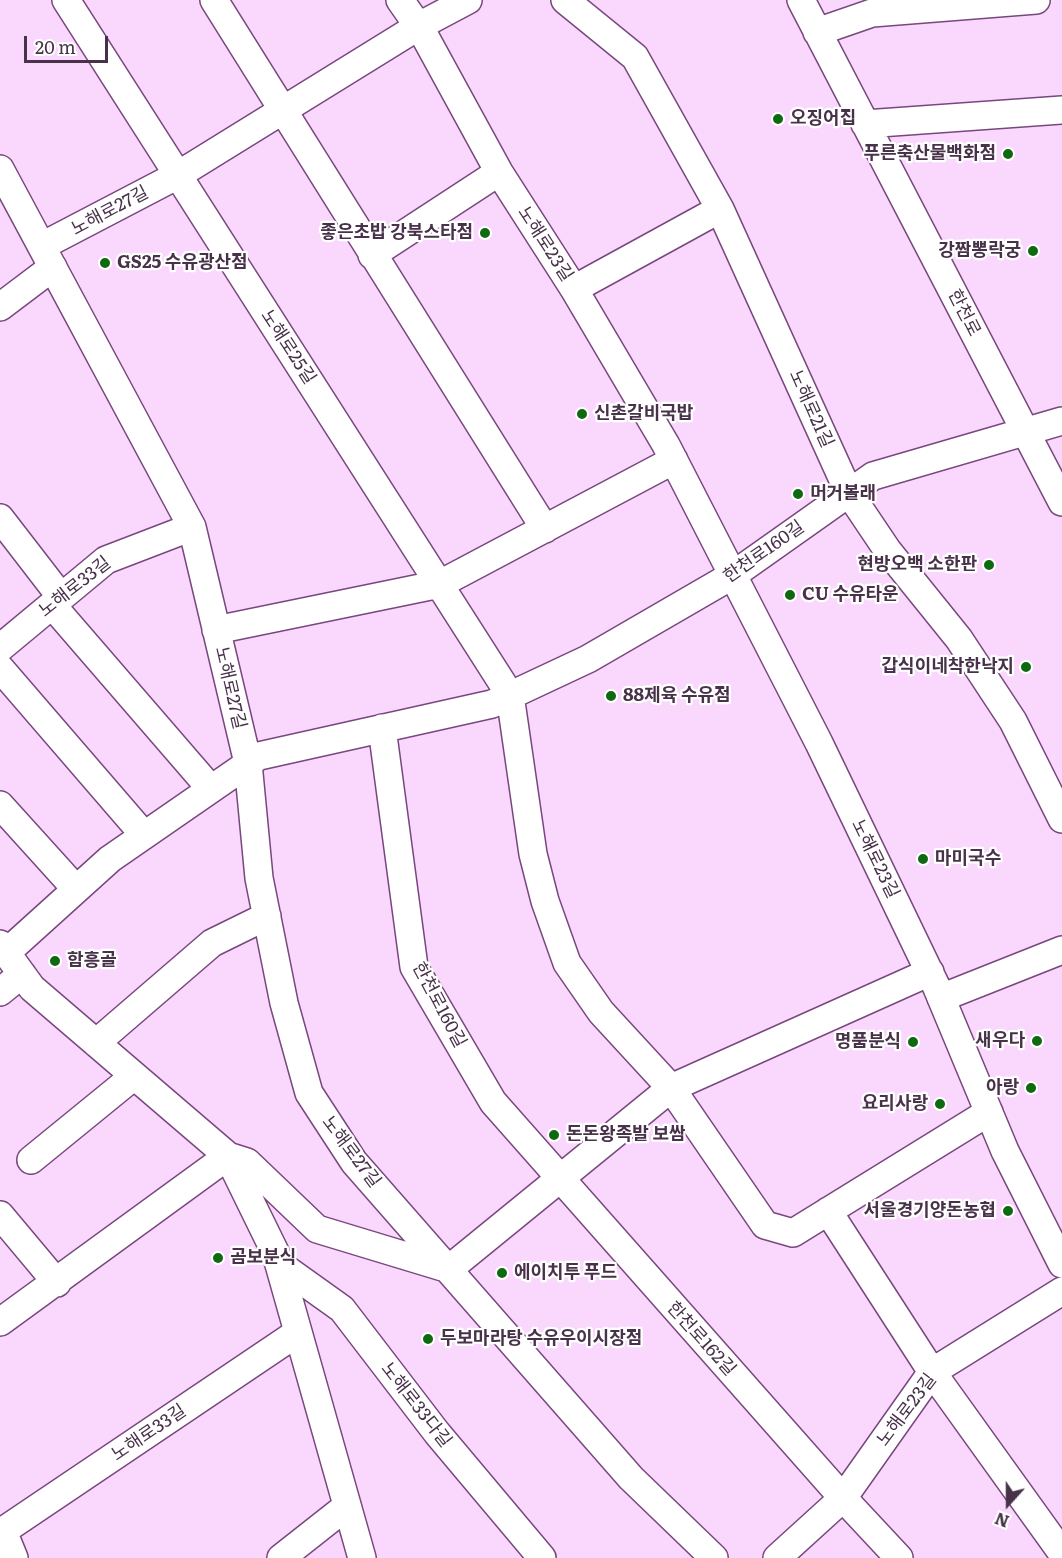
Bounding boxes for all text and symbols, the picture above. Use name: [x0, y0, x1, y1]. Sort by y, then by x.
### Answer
scale bar: [27, 24, 111, 62]
text: 20 m: [35, 33, 76, 60]
place label: 오징어집: [790, 108, 856, 130]
marker: 오징어집: [771, 112, 785, 126]
place label: 푸른축산물백화점: [864, 143, 996, 165]
marker: 푸른축산물백화점: [1001, 147, 1015, 161]
street label: 노해로27길: [68, 182, 152, 240]
street label: 노해로23길: [513, 202, 577, 286]
place label: 좋은초밥 강북스타점: [320, 222, 473, 244]
marker: 좋은초밥 강북스타점: [478, 226, 492, 240]
place label: 강짬뽕락궁: [938, 240, 1021, 262]
marker: 강짬뽕락궁: [1026, 244, 1040, 258]
place label: GS25 수유광산점: [117, 252, 248, 274]
marker: GS25 수유광산점: [98, 256, 112, 270]
street label: 한천로: [943, 286, 985, 340]
street label: 노해로25길: [256, 306, 320, 388]
street label: 노해로21길: [784, 367, 838, 451]
place label: 신촌갈비국밥: [594, 403, 693, 425]
marker: 신촌갈비국밥: [575, 407, 589, 421]
place label: 머거볼래: [810, 483, 876, 505]
marker: 머거볼래: [791, 487, 805, 501]
street label: 한천로160길: [719, 516, 809, 588]
street label: 노해로33길: [35, 552, 115, 622]
place label: 현방오백 소한판: [857, 554, 977, 576]
marker: 현방오백 소한판: [982, 558, 996, 572]
place label: CU 수유타운: [802, 584, 899, 606]
marker: CU 수유타운: [783, 588, 797, 602]
street label: 노해로27길: [210, 644, 250, 732]
place label: 갑식이네착한낙지: [882, 656, 1014, 678]
marker: 갑식이네착한낙지: [1019, 660, 1033, 674]
place label: 88제육 수유점: [623, 685, 731, 707]
marker: 88제육 수유점: [604, 689, 618, 703]
street label: 노해로23길: [847, 816, 903, 902]
place label: 마미국수: [935, 848, 1001, 870]
marker: 마미국수: [916, 852, 930, 866]
place label: 함흥골: [67, 950, 117, 972]
marker: 함흥골: [48, 954, 62, 968]
street label: 한천로160길: [407, 959, 471, 1051]
place label: 새우다: [975, 1030, 1025, 1052]
place label: 명품분식: [835, 1031, 901, 1053]
marker: 새우다: [1030, 1034, 1044, 1048]
marker: 명품분식: [906, 1035, 920, 1049]
place label: 아랑: [986, 1077, 1019, 1099]
marker: 아랑: [1024, 1081, 1038, 1095]
place label: 요리사랑: [862, 1093, 928, 1115]
marker: 요리사랑: [933, 1097, 947, 1111]
street label: 노해로27길: [317, 1112, 385, 1192]
place label: 돈돈왕족발 보쌈: [566, 1124, 686, 1146]
marker: 돈돈왕족발 보쌈: [547, 1128, 561, 1142]
place label: 서울경기양돈농협: [864, 1200, 996, 1222]
marker: 서울경기양돈농협: [1001, 1204, 1015, 1218]
place label: 곰보분식: [230, 1247, 296, 1269]
marker: 곰보분식: [211, 1251, 225, 1265]
place label: 에이치투 푸드: [514, 1262, 617, 1284]
marker: 에이치투 푸드: [495, 1266, 509, 1280]
street label: 한천로162길: [662, 1297, 740, 1381]
place label: 두보마라탕 수유우이시장점: [440, 1328, 642, 1350]
marker: 두보마라탕 수유우이시장점: [421, 1332, 435, 1346]
street label: 노해로33다길: [376, 1358, 456, 1452]
street label: 노해로23길: [873, 1370, 941, 1450]
street label: 노해로33길: [108, 1400, 190, 1466]
north arrow: [978, 1474, 1038, 1534]
text: N: [991, 1507, 1012, 1534]

